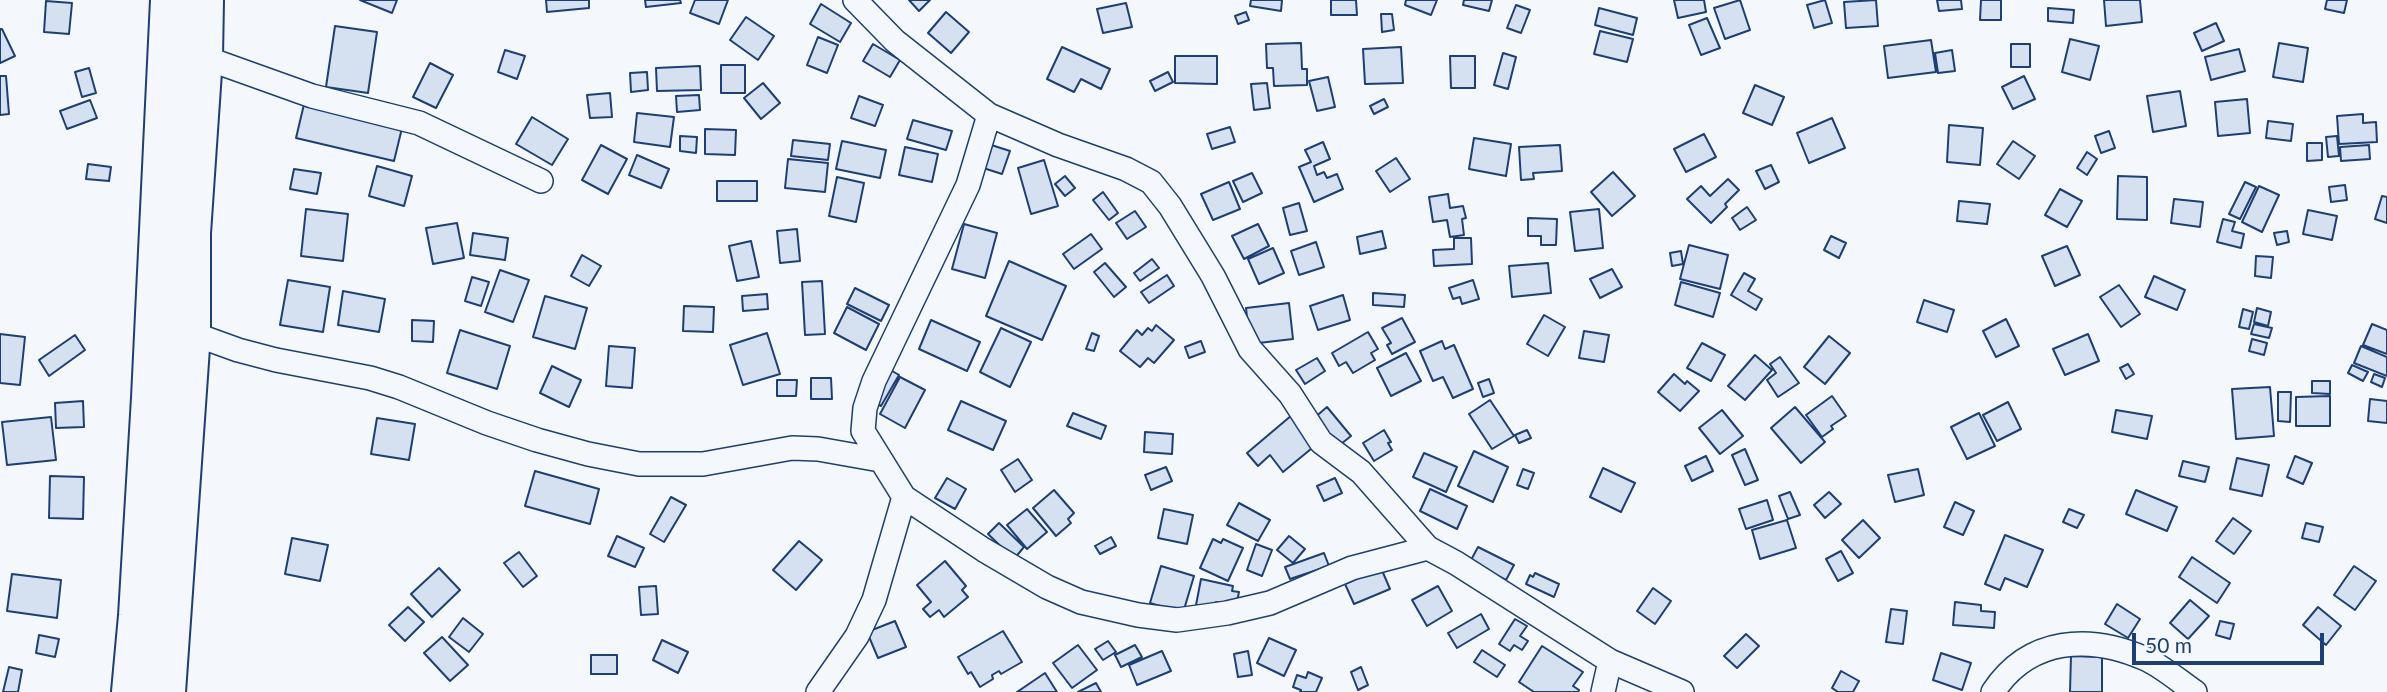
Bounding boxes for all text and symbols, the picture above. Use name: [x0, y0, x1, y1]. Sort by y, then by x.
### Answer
scale bar: [2135, 618, 2328, 662]
text: 50 m: [2145, 632, 2192, 657]

